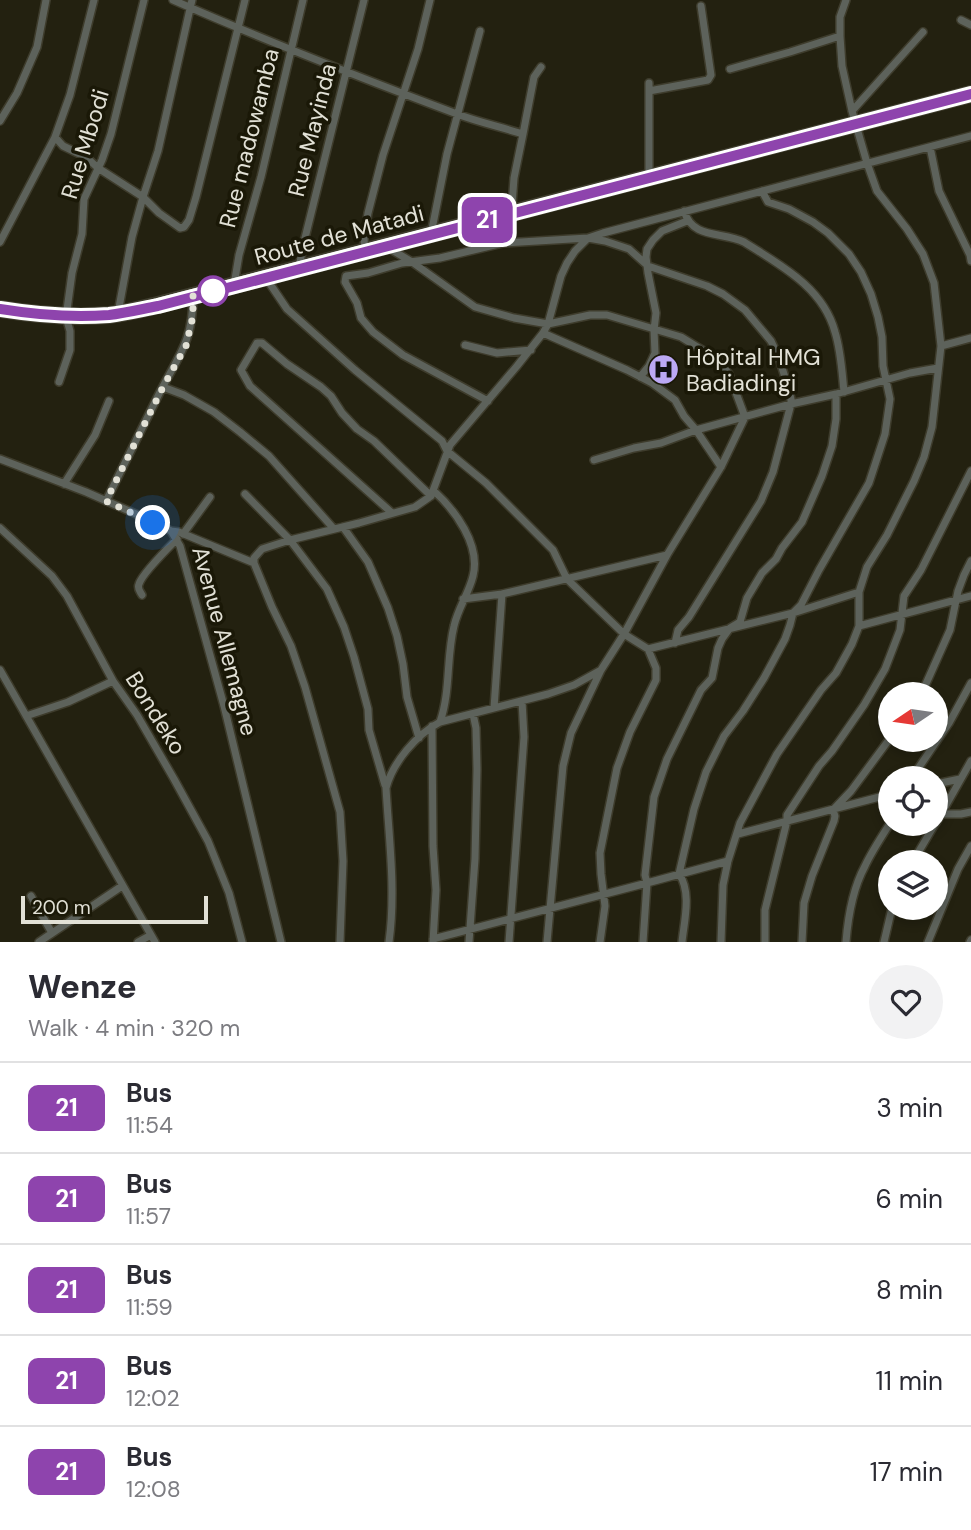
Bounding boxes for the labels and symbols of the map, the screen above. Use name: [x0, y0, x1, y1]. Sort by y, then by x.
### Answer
street label: Rue madowamba: [212, 45, 286, 231]
street label: Rue Mayinda: [281, 60, 343, 200]
street label: Rue Mbodi: [54, 85, 116, 203]
line badge: 21: [456, 197, 518, 243]
street label: Route de Matadi: [251, 198, 427, 272]
unlabelled marker: [198, 276, 228, 306]
place label: Hôpital HMG Badiadingi: [686, 342, 820, 398]
hospital icon: Hôpital HMG Badiadingi: [646, 353, 680, 387]
your location: [135, 505, 170, 540]
street label: Avenue Allemagne: [185, 543, 265, 739]
street label: Bondeko: [119, 666, 193, 760]
north arrow: [878, 682, 948, 752]
scale bar: [21, 893, 208, 925]

